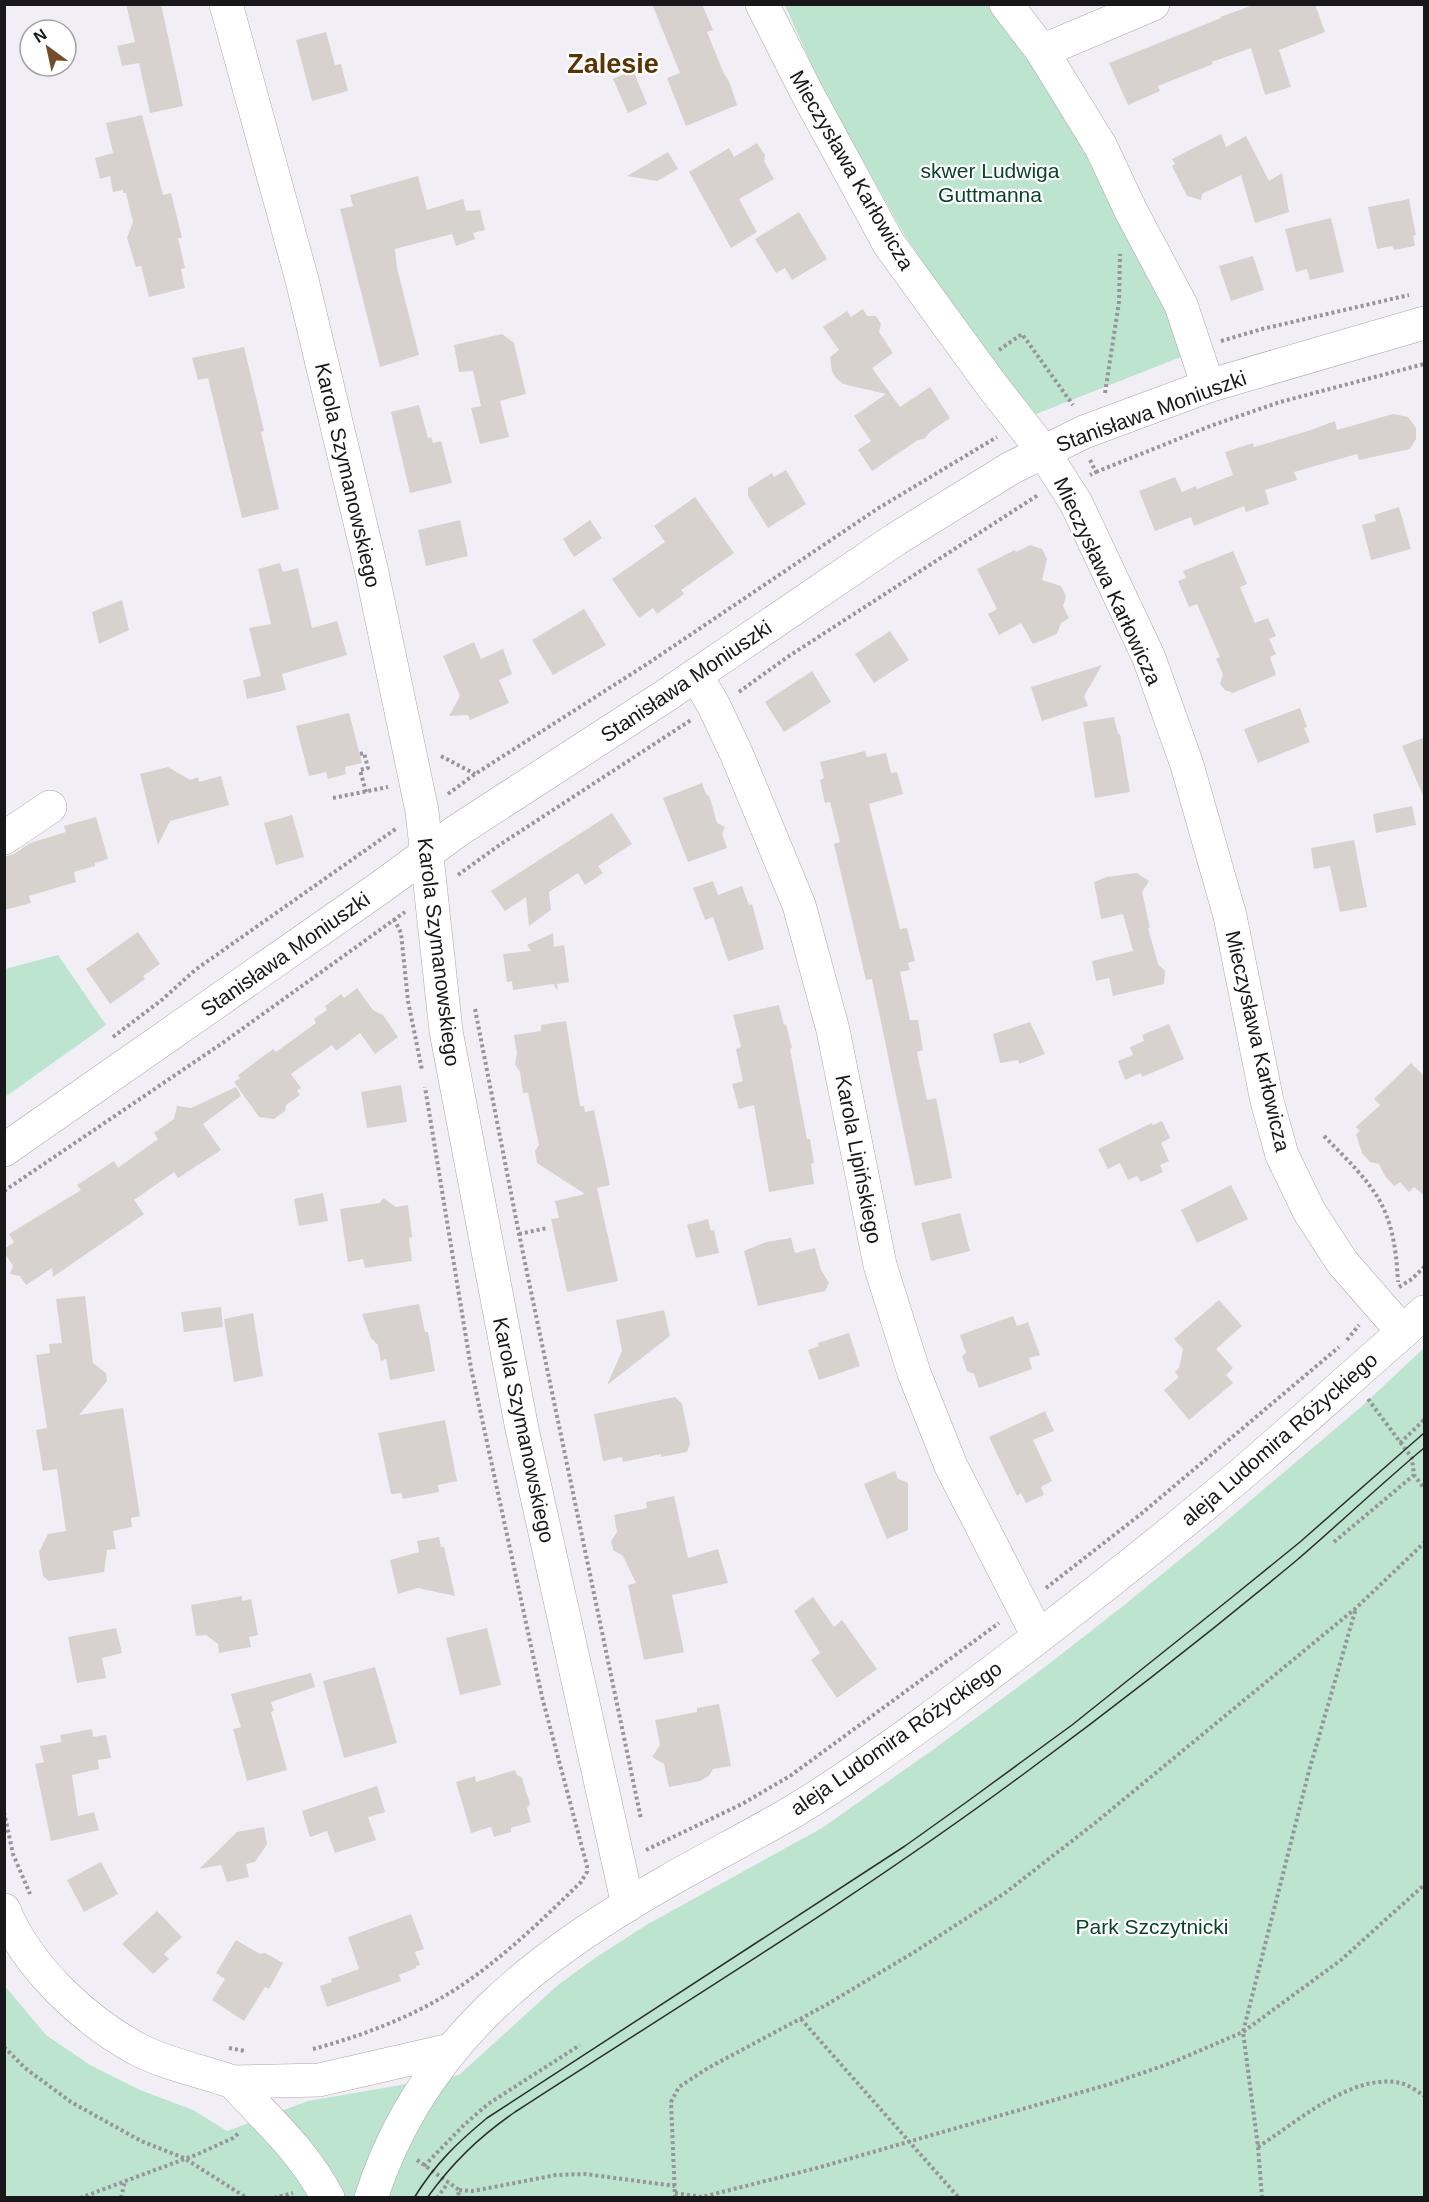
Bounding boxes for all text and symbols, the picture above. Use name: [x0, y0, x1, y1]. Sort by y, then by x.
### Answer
north arrow: [18, 18, 78, 78]
text: N: [31, 26, 50, 46]
district label: Zalesie: [567, 49, 659, 79]
street label: Mieczysława Karłowicza: [785, 66, 919, 274]
park label: skwer Ludwiga Guttmanna: [921, 159, 1060, 206]
street label: Karola Szymanowskiego: [311, 360, 385, 590]
street label: Stanisława Moniuszki: [1053, 366, 1249, 456]
street label: Mieczysława Karłowicza: [1050, 474, 1166, 689]
street label: Stanisława Moniuszki: [596, 615, 776, 747]
street label: Karola Szymanowskiego: [414, 836, 464, 1068]
street label: Stanisława Moniuszki: [196, 887, 374, 1021]
street label: Mieczysława Karłowicza: [1221, 928, 1295, 1154]
street label: Karola Lipińskiego: [831, 1073, 887, 1245]
street label: Karola Szymanowskiego: [489, 1315, 559, 1545]
street label: aleja Ludomira Różyckiego: [1176, 1348, 1382, 1530]
street label: aleja Ludomira Różyckiego: [786, 1656, 1006, 1820]
park label: Park Szczytnicki: [1076, 1915, 1228, 1938]

